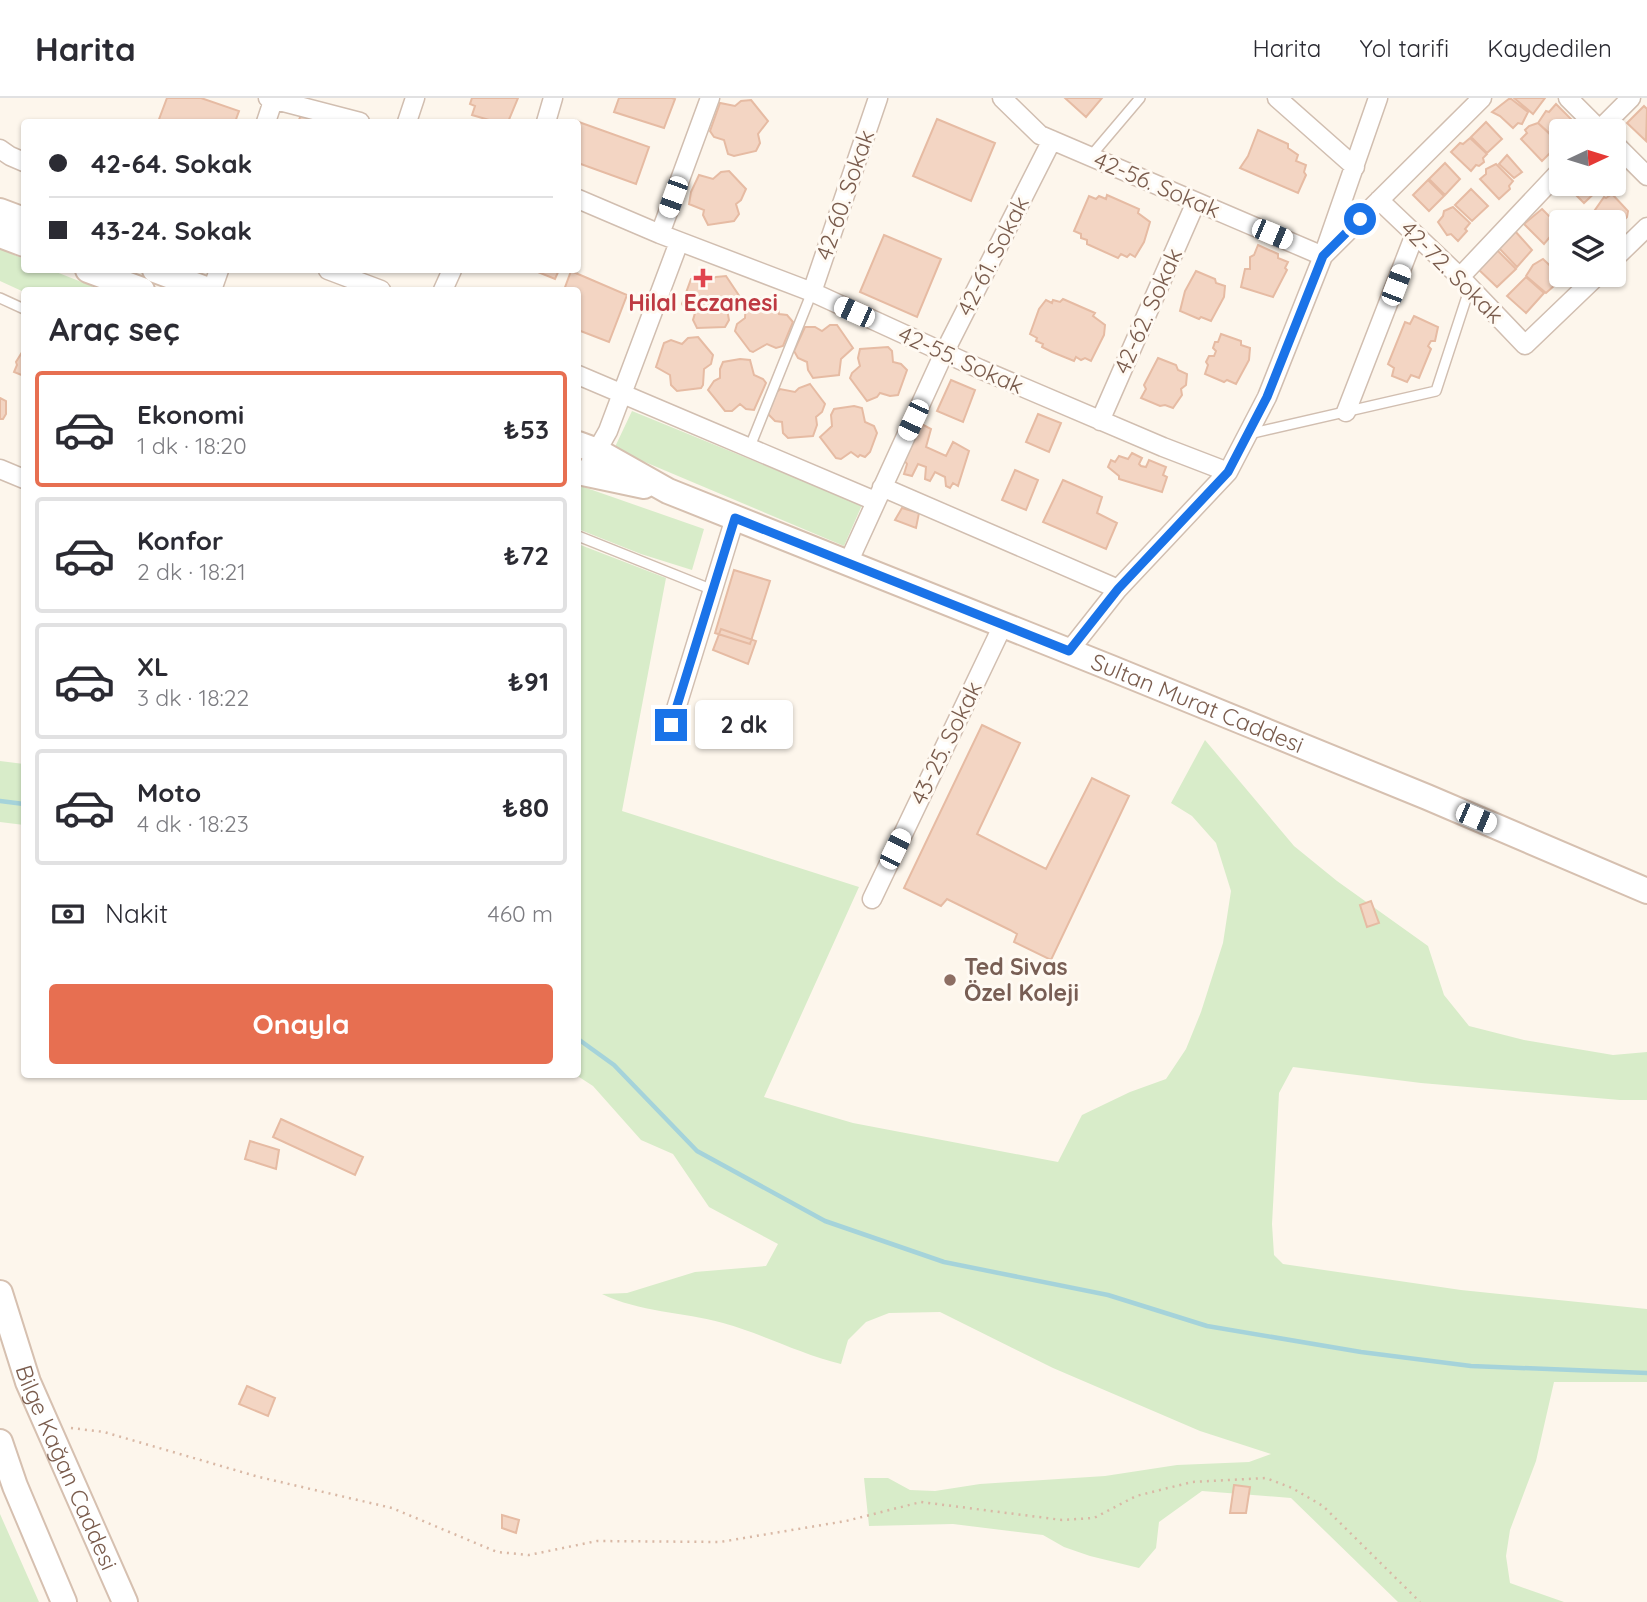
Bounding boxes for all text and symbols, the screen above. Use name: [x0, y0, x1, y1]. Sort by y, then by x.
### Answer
text: Harita: [35, 28, 136, 69]
text: Harita: [1253, 33, 1321, 63]
text: Yol tarifi: [1359, 33, 1449, 63]
text: Kaydedilen: [1487, 33, 1612, 63]
north arrow: [1549, 119, 1626, 196]
map controls: [1549, 119, 1626, 287]
street label: 42-60. Sokak: [809, 126, 880, 264]
street label: 42-56. Sokak: [1090, 145, 1225, 224]
text: 42-64. Sokak: [91, 147, 252, 180]
car: [656, 174, 691, 220]
street label: 42-61. Sokak: [950, 191, 1035, 320]
route start: [1344, 203, 1376, 235]
button: layers: [1549, 210, 1626, 287]
text: 43-24. Sokak: [91, 214, 252, 247]
street label: 42-72. Sokak: [1395, 214, 1510, 329]
car: [1249, 216, 1296, 252]
street label: 42-62. Sokak: [1107, 243, 1188, 378]
car: [1379, 262, 1414, 308]
marker: Hilal Eczanesi: [695, 270, 711, 286]
place label: Hilal Eczanesi: [628, 288, 778, 317]
car: [831, 294, 878, 330]
text: Araç seç: [49, 309, 180, 349]
street label: 42-55. Sokak: [894, 319, 1028, 400]
car: [895, 397, 932, 443]
icon: car: [53, 398, 116, 461]
text: Ekonomi: [137, 398, 244, 431]
text: ₺53: [504, 413, 549, 446]
text: 1 dk · 18:20: [137, 431, 247, 460]
icon: car: [53, 524, 116, 587]
text: Konfor: [137, 524, 223, 557]
text: ₺72: [503, 539, 549, 572]
text: 2 dk · 18:21: [137, 557, 246, 586]
street label: Sultan Murat Caddesi: [1087, 647, 1308, 759]
icon: car: [53, 650, 116, 713]
text: XL: [137, 650, 169, 683]
text: ₺91: [508, 665, 549, 698]
street label: 43-25. Sokak: [903, 676, 988, 809]
text: 3 dk · 18:22: [137, 683, 249, 712]
callout: 2 dk: [696, 700, 794, 750]
route end: [655, 709, 687, 741]
text: 2 dk: [720, 710, 768, 739]
icon: car: [53, 776, 116, 839]
text: Moto: [137, 776, 201, 809]
text: ₺80: [502, 791, 549, 824]
car: [1453, 800, 1500, 836]
text: 4 dk · 18:23: [137, 809, 249, 838]
car: [877, 826, 914, 872]
icon: cash: [49, 895, 87, 933]
text: Nakit: [105, 897, 168, 930]
text: 460 m: [488, 899, 553, 928]
place label: Ted Sivas Özel Koleji: [964, 952, 1079, 1007]
marker: Ted Sivas Özel Koleji: [942, 972, 958, 988]
button: Onayla: [49, 984, 553, 1064]
street label: Bilge Kağan Caddesi: [10, 1361, 124, 1575]

